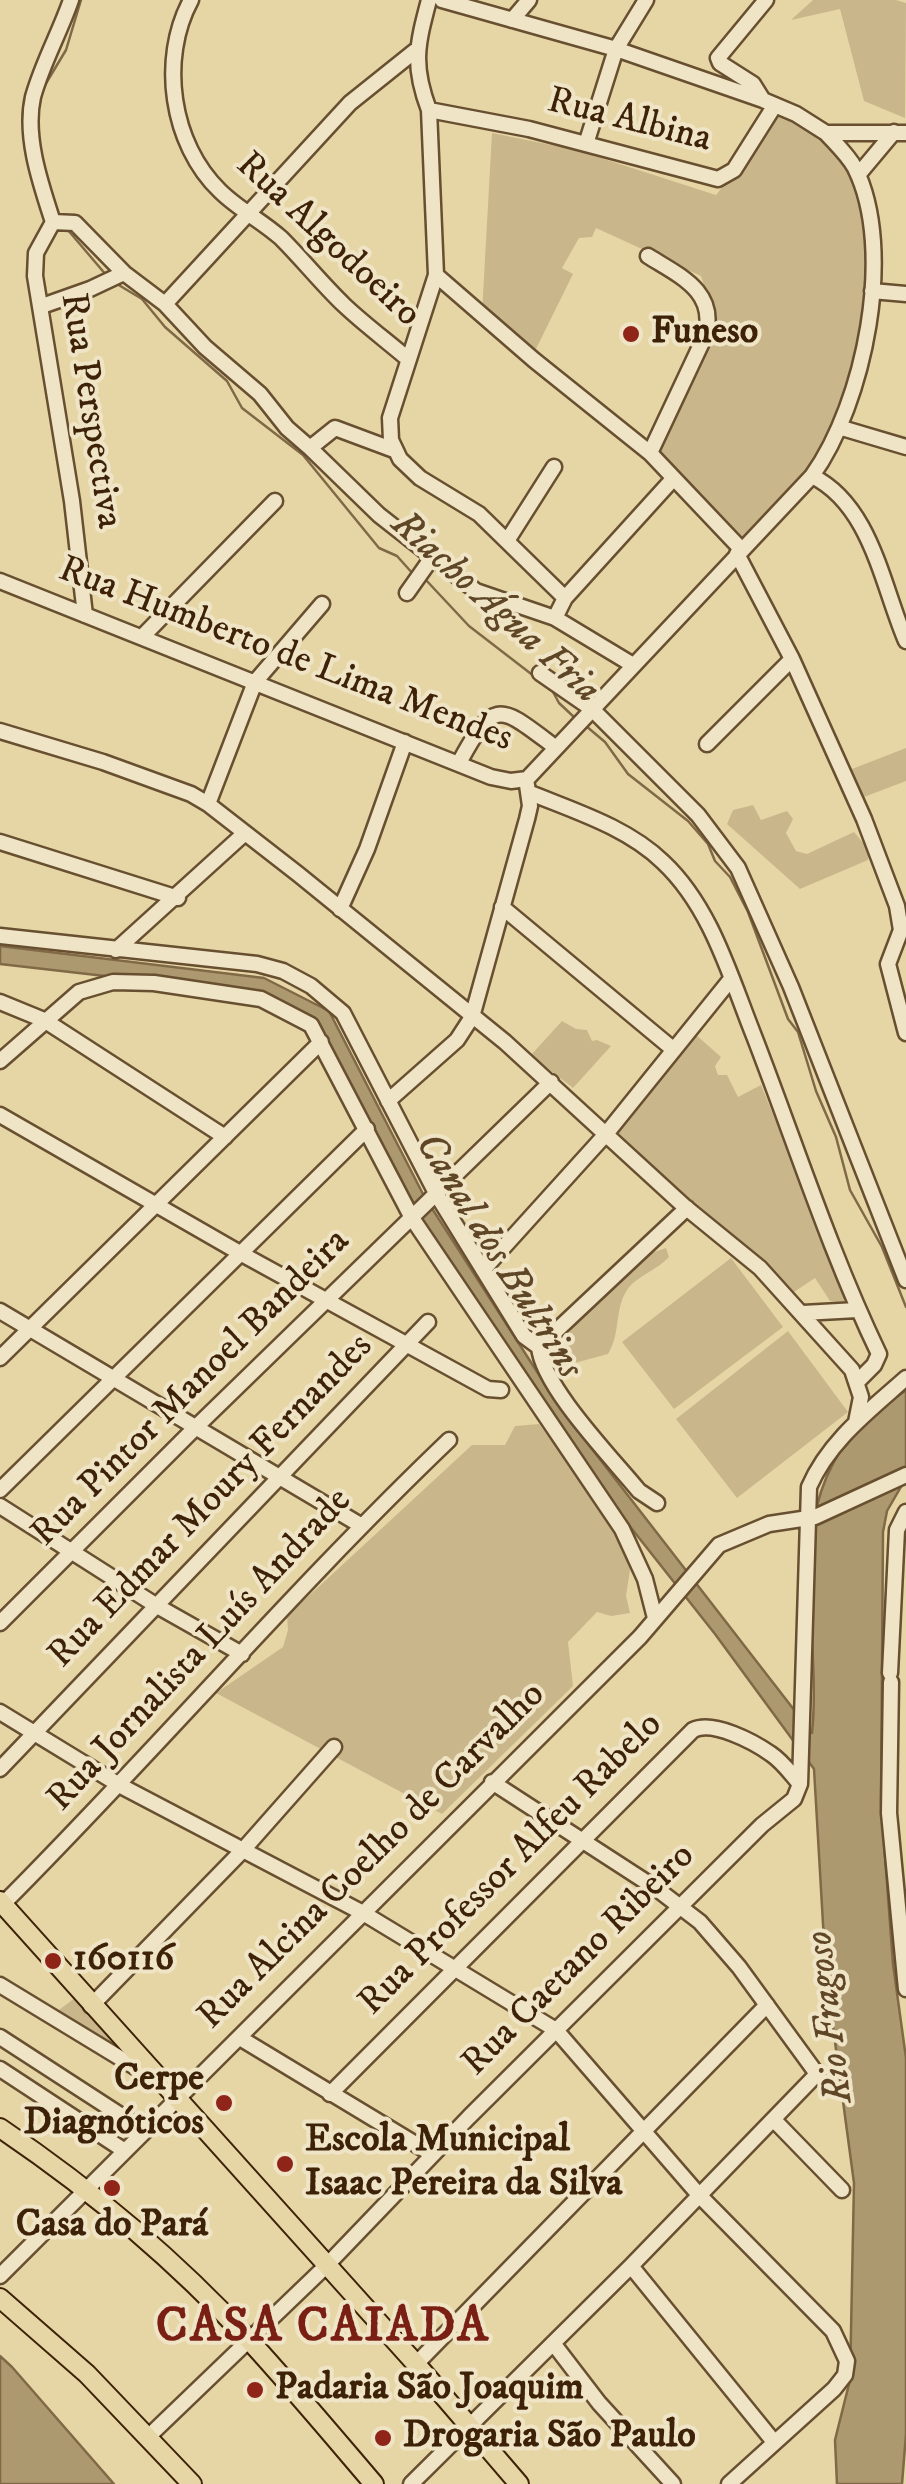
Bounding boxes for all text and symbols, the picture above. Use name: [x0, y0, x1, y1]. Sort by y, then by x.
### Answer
street label: Rua Albina: [542, 80, 716, 164]
street label: Rua Algodoeiro: [225, 144, 429, 338]
street label: Rua Perspectiva: [48, 290, 130, 532]
place label: Funeso: [651, 311, 758, 357]
marker: Funeso: [620, 323, 642, 345]
water label: Riacho Água Fria: [379, 502, 609, 716]
street label: Rua Humberto de Lima Mendes: [52, 548, 518, 764]
water label: Canal dos Bultrins: [402, 1125, 592, 1389]
street label: Rua Pintor Manoel Bandeira: [23, 1220, 361, 1558]
street label: Rua Edmar Moury Fernandes: [40, 1325, 384, 1679]
street label: Rua Jornalista Luís Andrade: [39, 1480, 363, 1822]
street label: Rua Alcina Coelho de Carvalho: [190, 1674, 556, 2040]
street label: Rua Professor Alfeu Rabelo: [351, 1704, 673, 2026]
street label: Rua Caetano Ribeiro: [454, 1835, 706, 2087]
water label: Rio Fragoso: [798, 1928, 866, 2106]
place label: 160116: [73, 1938, 174, 1984]
marker: 160116: [42, 1950, 64, 1972]
place label: Cerpe Diagnóticos: [24, 2058, 204, 2148]
marker: Cerpe Diagnóticos: [213, 2092, 235, 2114]
place label: Escola Municipal Isaac Pereira da Silva: [305, 2119, 622, 2208]
marker: Escola Municipal Isaac Pereira da Silva: [274, 2153, 296, 2175]
marker: Casa do Pará: [101, 2177, 123, 2199]
place label: Casa do Pará: [16, 2204, 208, 2250]
district label: CASA CAIADA: [156, 2301, 490, 2359]
place label: Padaria São Joaquim: [275, 2367, 584, 2413]
marker: Padaria São Joaquim: [244, 2379, 266, 2401]
place label: Drogaria São Paulo: [403, 2415, 696, 2461]
marker: Drogaria São Paulo: [372, 2427, 394, 2449]

